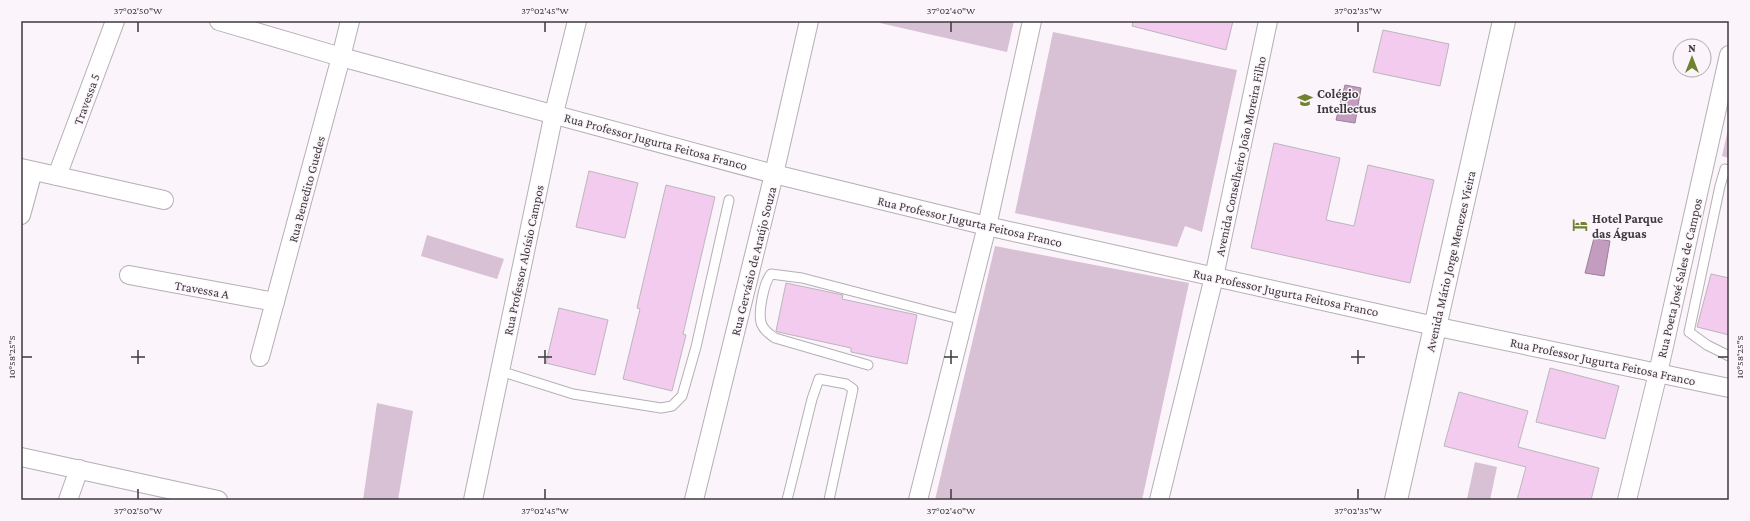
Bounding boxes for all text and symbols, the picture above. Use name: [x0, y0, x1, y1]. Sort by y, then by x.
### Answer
text: 37°02'50"W: [114, 5, 163, 16]
text: 37°02'45"W: [521, 5, 570, 16]
text: 37°02'40"W: [927, 5, 976, 16]
text: 37°02'35"W: [1334, 5, 1383, 16]
north arrow: [1672, 38, 1712, 78]
text: N: [1688, 42, 1696, 54]
street label: Avenida Conselheiro João Moreira Filho: [1212, 55, 1269, 258]
street label: Travessa 5: [70, 71, 103, 127]
place label: Colégio Intellectus: [1317, 86, 1376, 116]
school or university icon: Colégio Intellectus: [1296, 91, 1314, 109]
street label: Rua Professor Jugurta Feitosa Franco: [563, 110, 749, 173]
street label: Rua Benedito Guedes: [285, 134, 328, 244]
street label: Avenida Mário Jorge Menezes Vieira: [1422, 169, 1479, 353]
street label: Rua Professor Aloísio Campos: [500, 184, 547, 337]
street label: Rua Gervásio de Araújo Souza: [728, 185, 780, 337]
street label: Rua Professor Jugurta Feitosa Franco: [876, 193, 1064, 250]
street label: Rua Poeta José Sales de Campos: [1654, 197, 1705, 359]
place label: Hotel Parque das Águas: [1592, 211, 1663, 241]
hotel icon: Hotel Parque das Águas: [1571, 216, 1589, 234]
street label: Rua Professor Jugurta Feitosa Franco: [1192, 265, 1380, 319]
street label: Travessa A: [174, 277, 231, 302]
street label: Rua Professor Jugurta Feitosa Franco: [1509, 334, 1697, 388]
text: 10°58'25"S: [6, 335, 17, 378]
text: 10°58'25"S: [1734, 335, 1745, 378]
text: 37°02'50"W: [114, 505, 163, 516]
text: 37°02'45"W: [521, 505, 570, 516]
text: 37°02'40"W: [927, 505, 976, 516]
text: 37°02'35"W: [1334, 505, 1383, 516]

